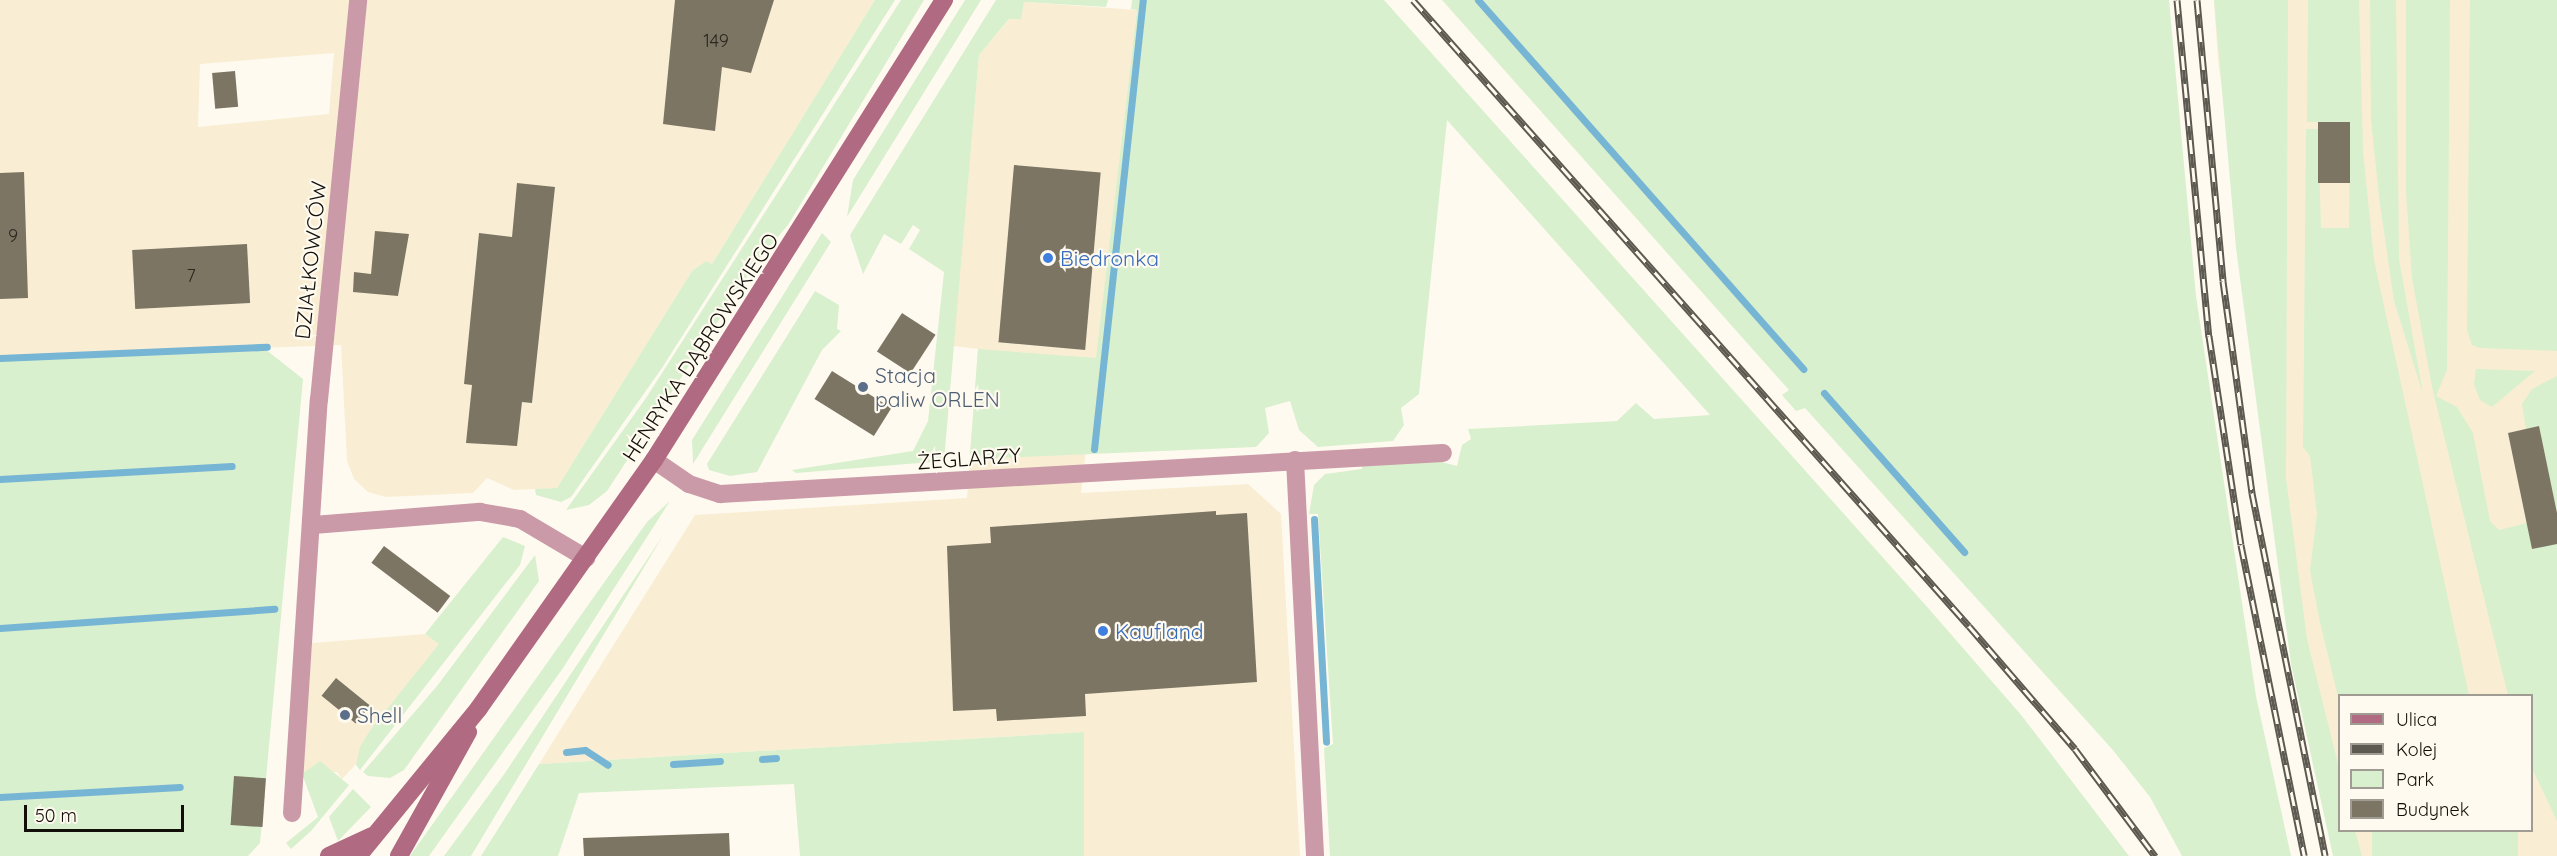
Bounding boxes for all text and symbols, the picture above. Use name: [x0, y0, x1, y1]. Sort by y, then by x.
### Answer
house number: 149: [703, 30, 729, 52]
street label: DZIAŁKOWCÓW: [289, 180, 331, 340]
house number: 9: [8, 225, 18, 247]
street label: HENRYKA DĄBROWSKIEGO: [617, 228, 783, 466]
place label: Biedronka: [1060, 245, 1159, 271]
marker: Biedronka: [1041, 251, 1055, 265]
house number: 7: [186, 265, 196, 287]
place label: Stacja paliw ORLEN: [875, 362, 1000, 412]
marker: Stacja paliw ORLEN: [856, 380, 870, 394]
street label: ŻEGLARZY: [916, 442, 1022, 474]
place label: Kaufland: [1115, 618, 1204, 644]
marker: Kaufland: [1096, 624, 1110, 638]
legend: [2338, 694, 2533, 832]
place label: Shell: [357, 702, 402, 728]
marker: Shell: [338, 708, 352, 722]
text: Ulica: [2396, 708, 2437, 731]
text: Kolej: [2396, 738, 2438, 761]
text: Park: [2396, 768, 2434, 791]
scale bar: [27, 793, 188, 831]
text: Budynek: [2396, 798, 2469, 821]
text: 50 m: [35, 804, 77, 827]

